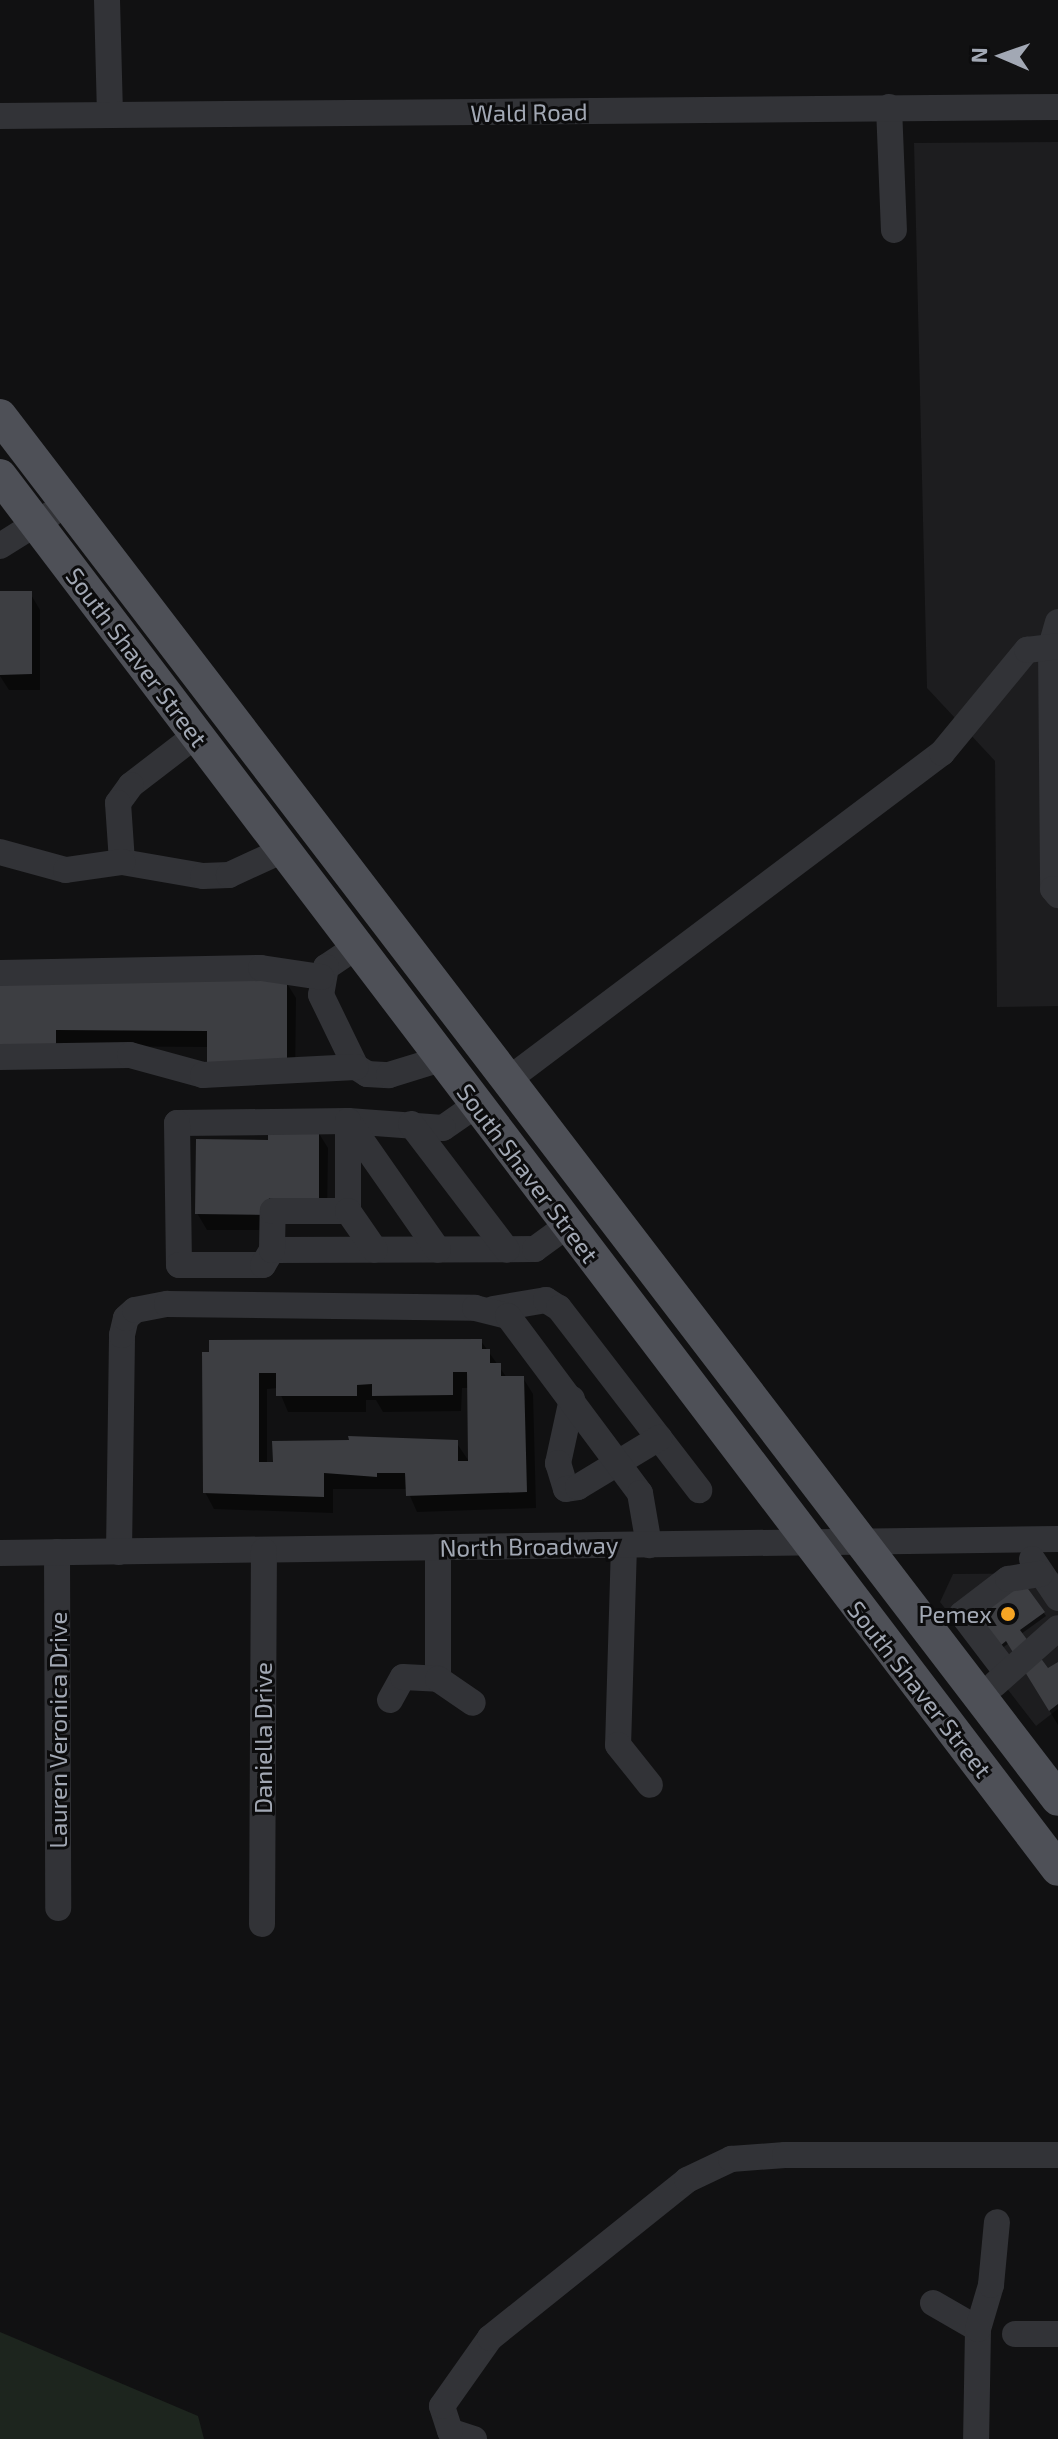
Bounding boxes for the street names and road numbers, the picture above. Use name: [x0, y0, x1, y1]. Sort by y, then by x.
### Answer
street label: Wald Road: [470, 97, 588, 127]
street label: South Shaver Street: [60, 562, 214, 752]
street label: South Shaver Street: [451, 1078, 605, 1268]
street label: North Broadway: [439, 1530, 619, 1562]
street label: South Shaver Street: [842, 1595, 998, 1783]
street label: Lauren Veronica Drive: [44, 1611, 72, 1849]
street label: Daniella Drive: [249, 1662, 277, 1814]

